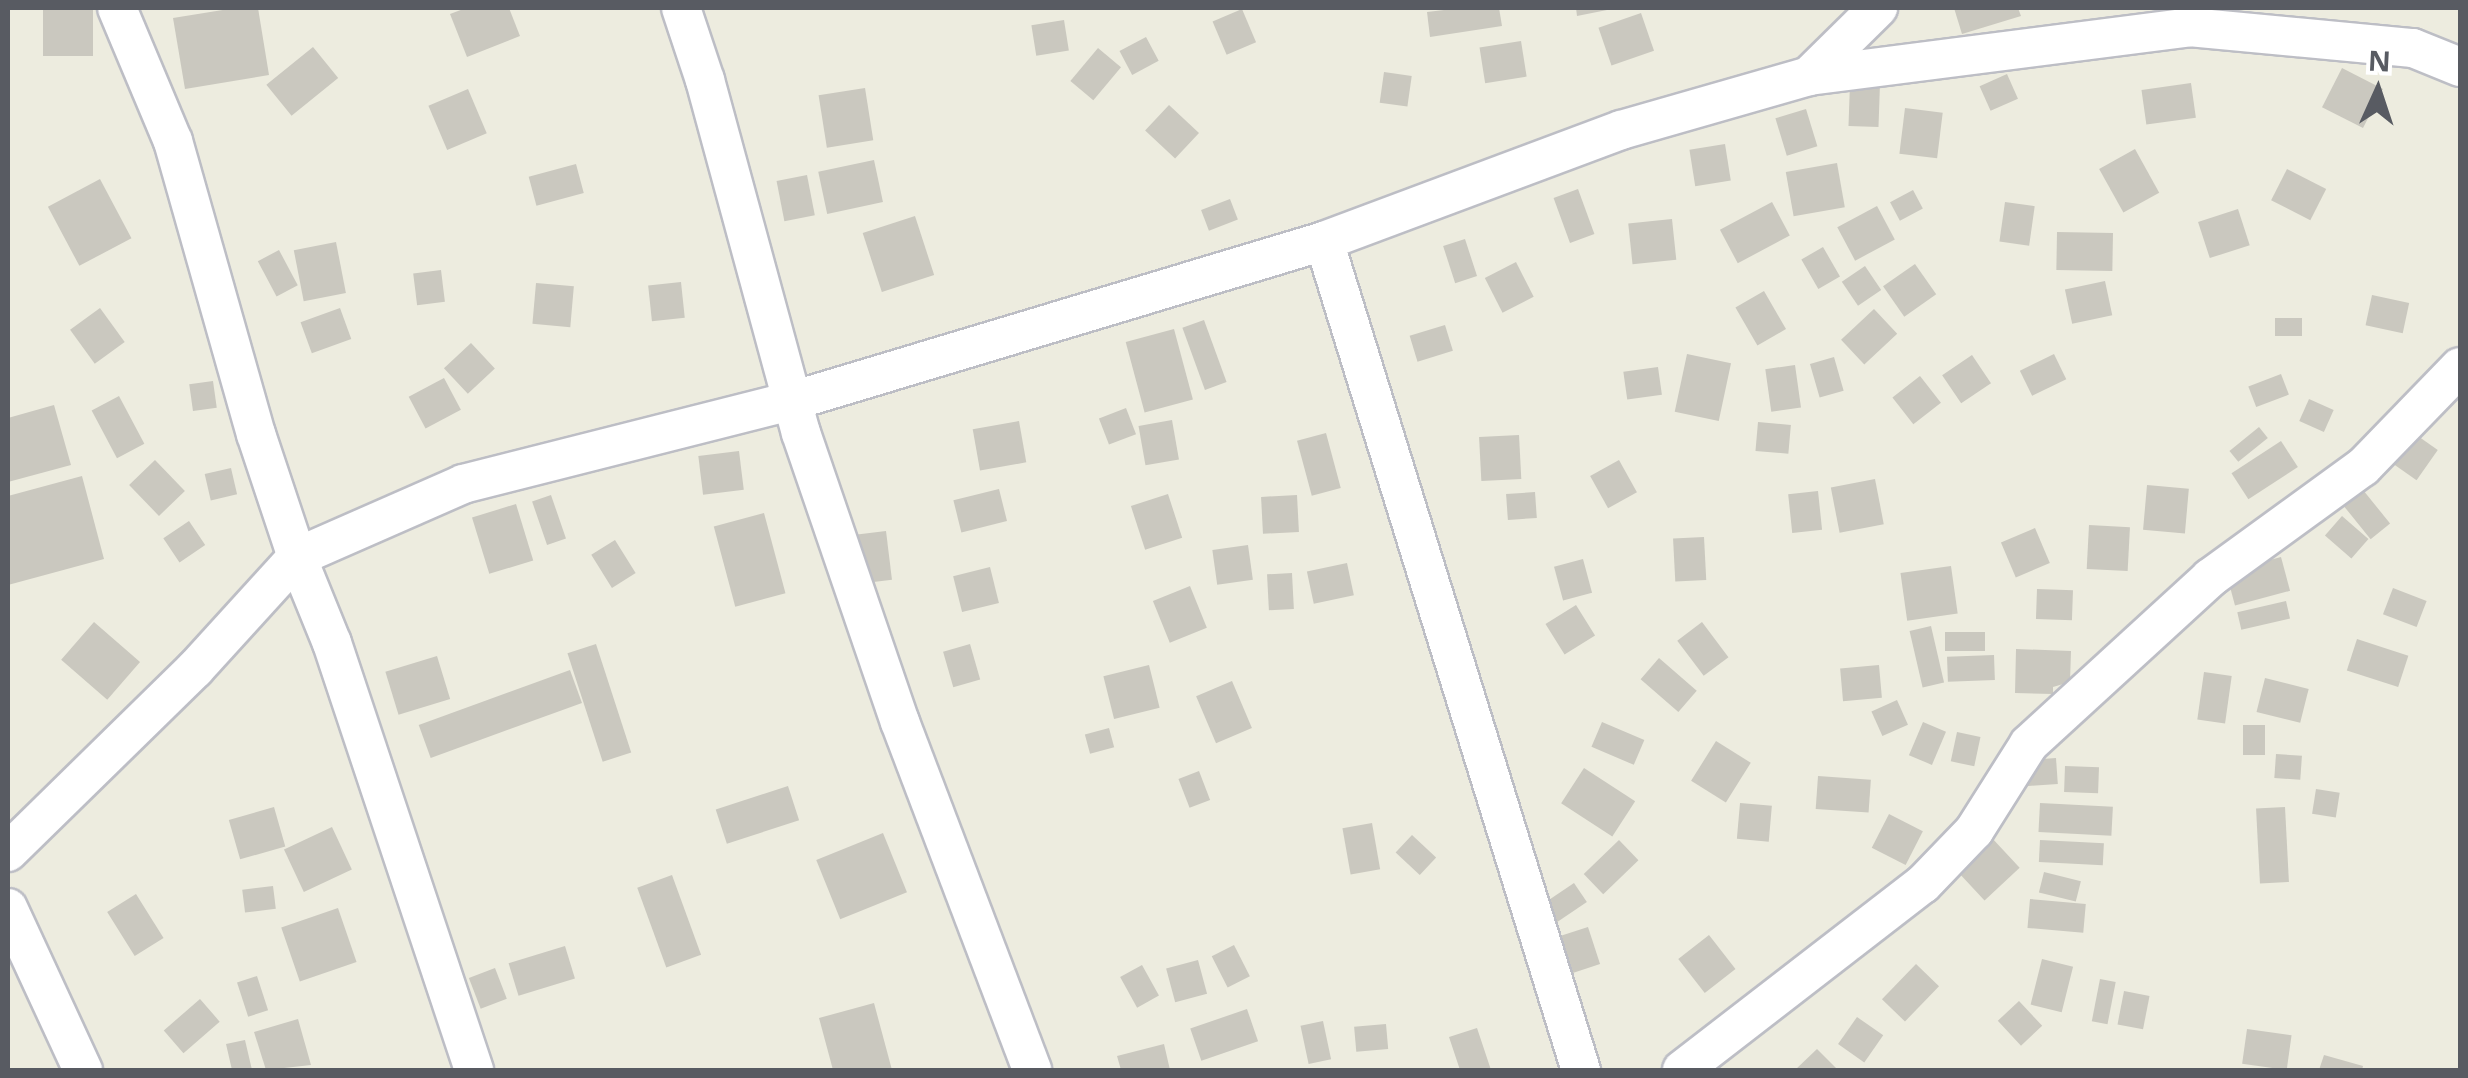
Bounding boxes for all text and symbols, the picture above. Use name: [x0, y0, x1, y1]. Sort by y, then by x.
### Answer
north arrow: [2328, 40, 2428, 140]
text: N: [2367, 40, 2392, 80]

